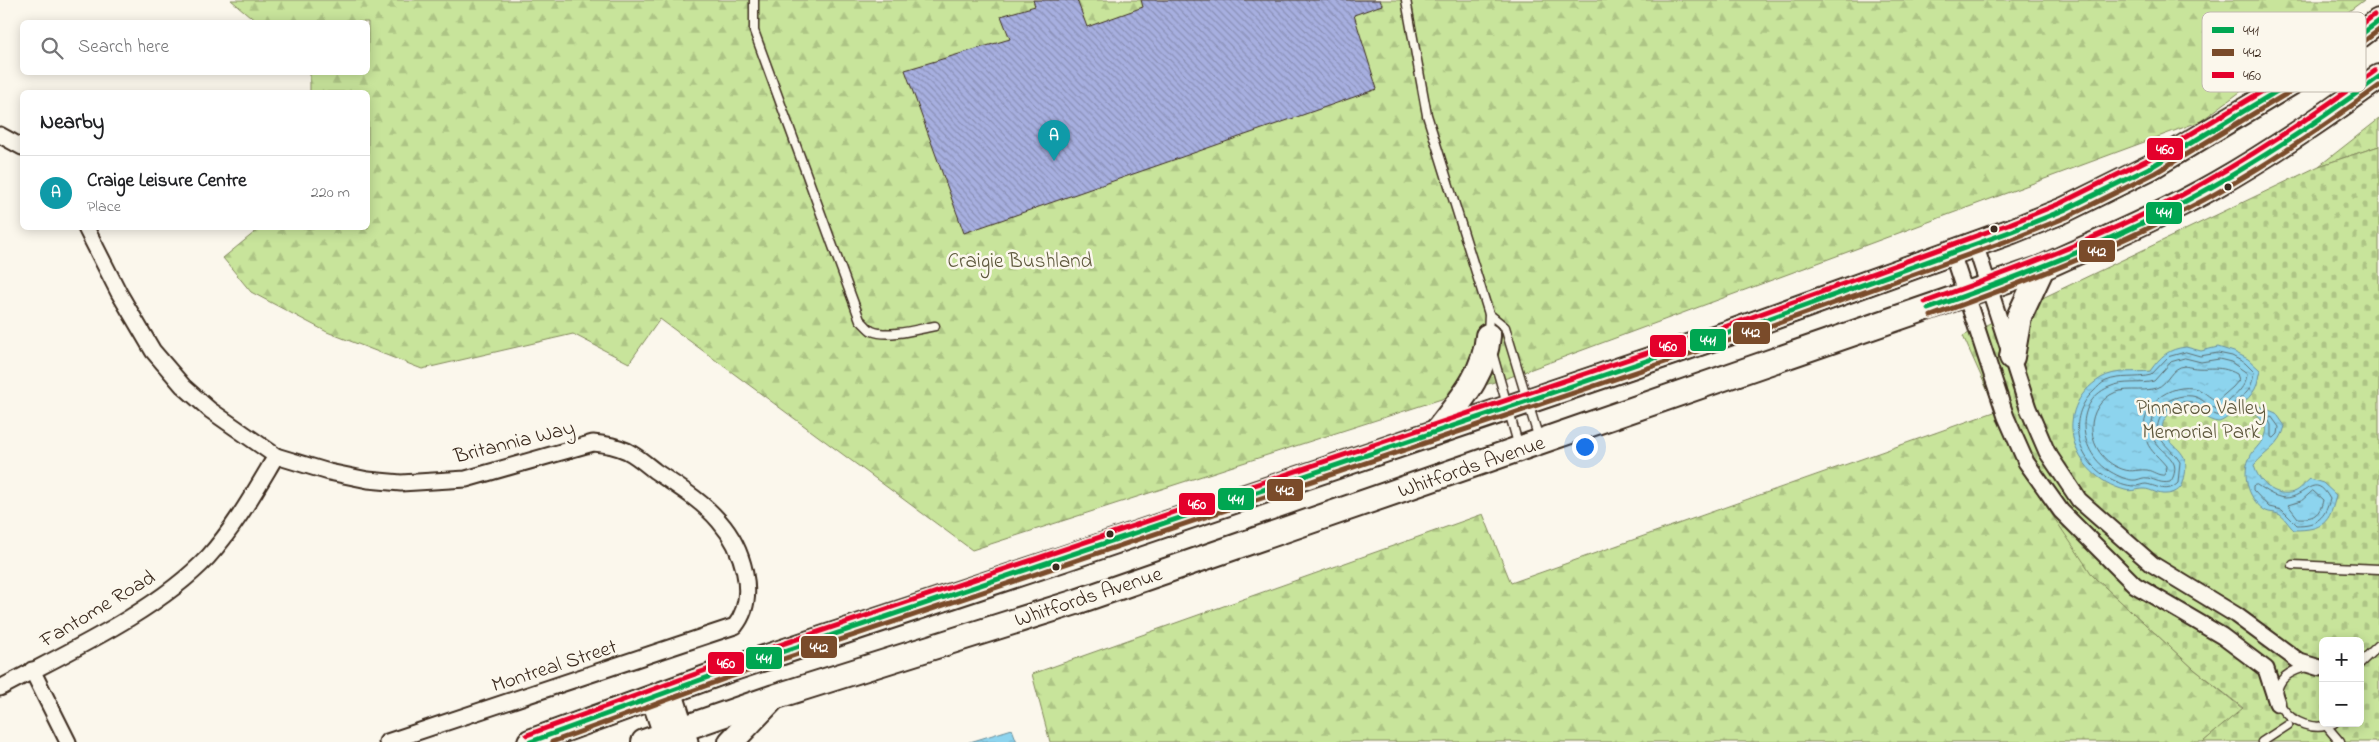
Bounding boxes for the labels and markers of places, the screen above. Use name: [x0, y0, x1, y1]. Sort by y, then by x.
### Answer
pin: A: [1038, 120, 1070, 161]
unlabelled marker: [2223, 182, 2233, 192]
unlabelled marker: [1989, 224, 1999, 234]
unlabelled marker: [1105, 529, 1115, 539]
unlabelled marker: [1051, 562, 1061, 572]

